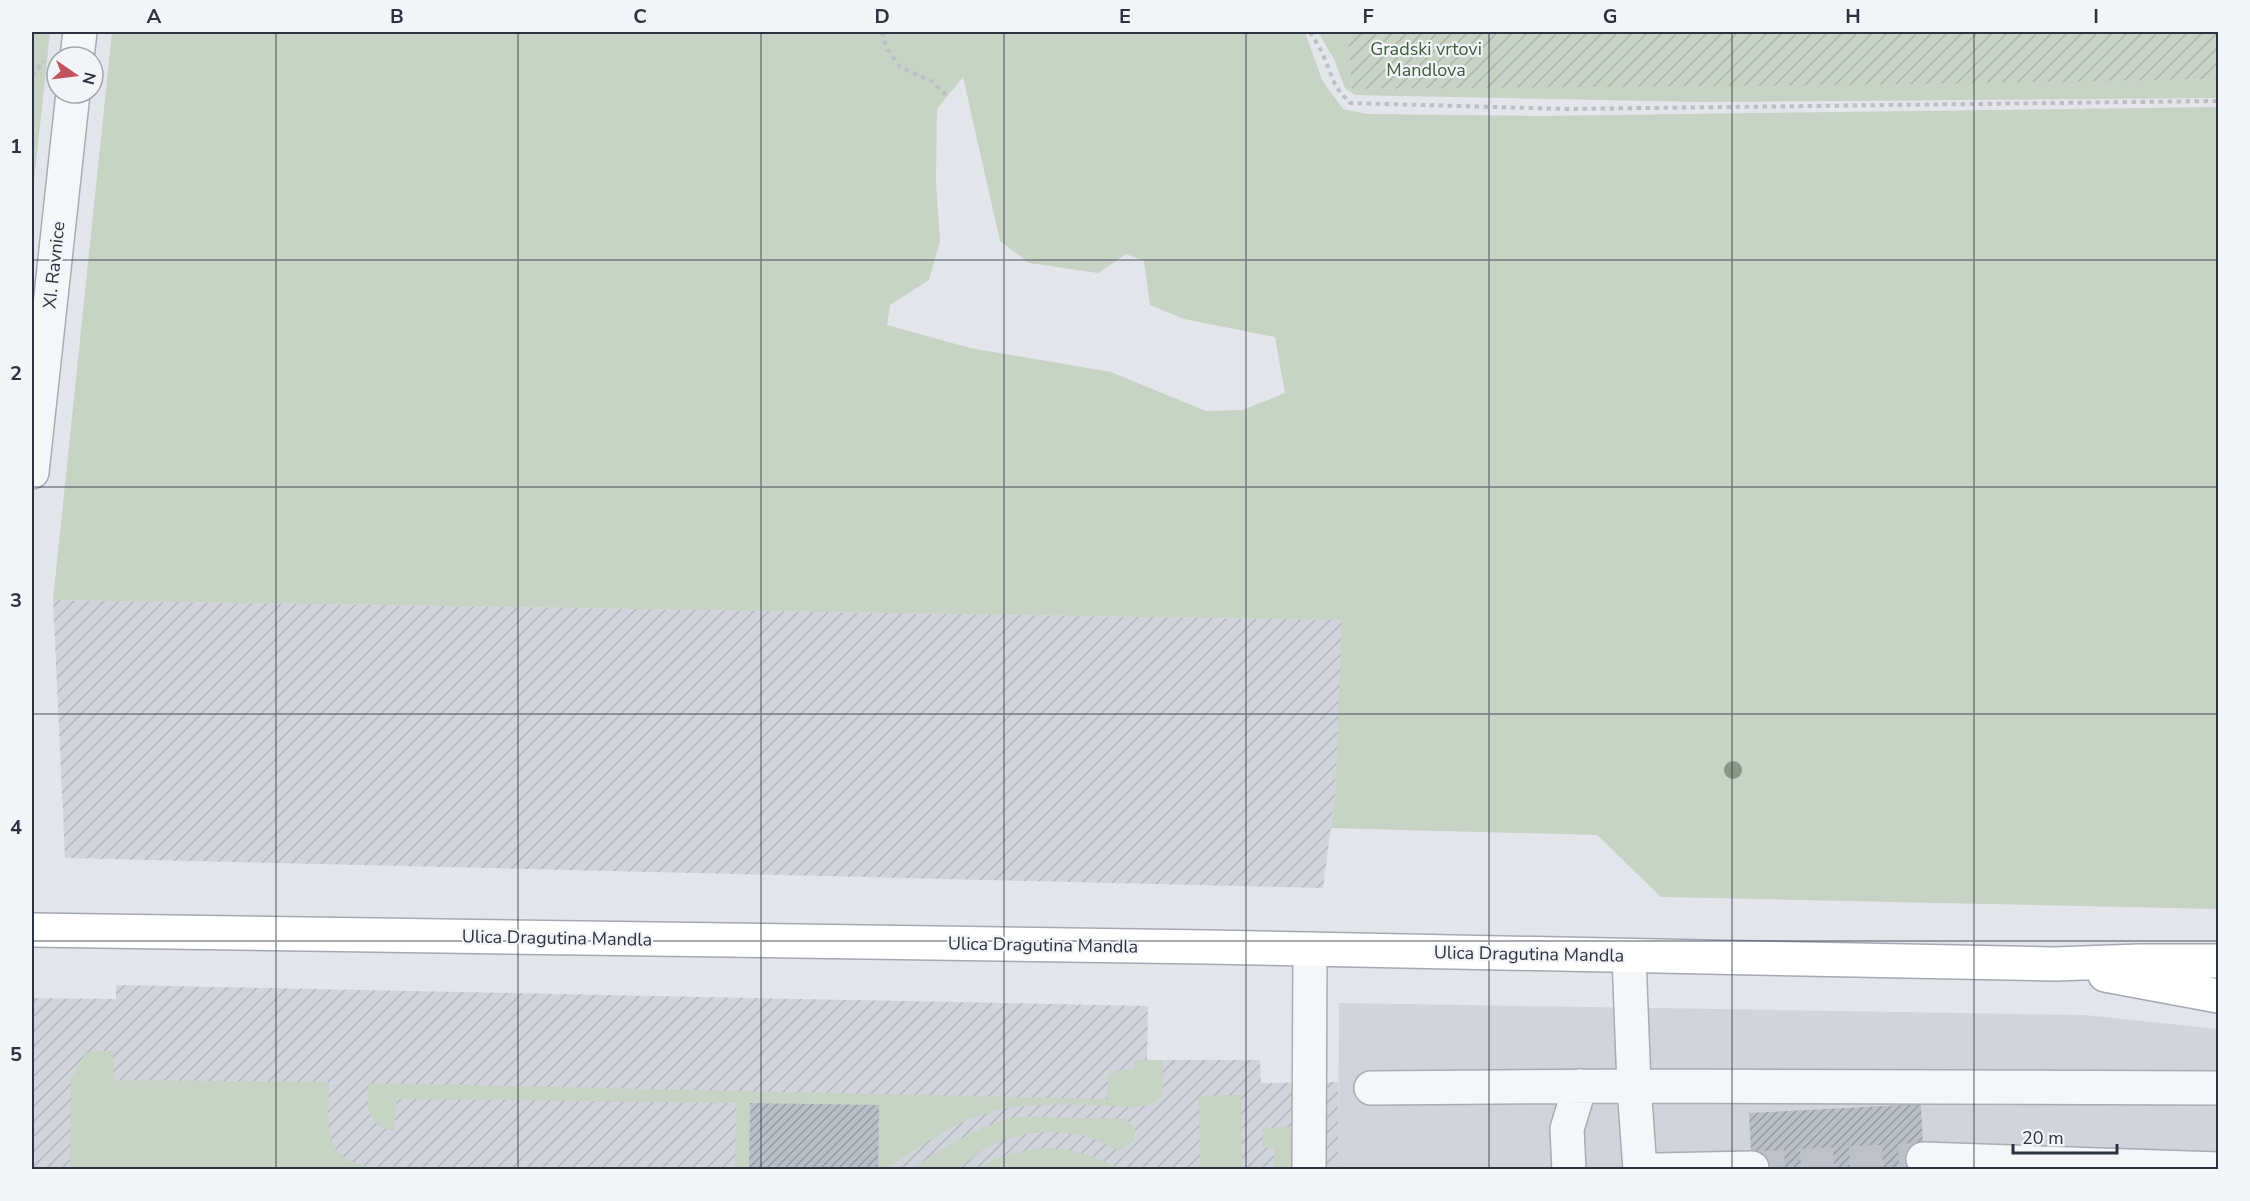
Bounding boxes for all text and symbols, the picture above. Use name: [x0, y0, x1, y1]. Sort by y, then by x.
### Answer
text: A: [147, 3, 162, 30]
text: B: [390, 3, 404, 30]
text: C: [633, 3, 647, 30]
text: D: [874, 3, 890, 30]
text: E: [1119, 3, 1131, 30]
text: F: [1362, 3, 1374, 30]
text: G: [1603, 3, 1617, 30]
text: H: [1845, 3, 1861, 30]
text: I: [2093, 3, 2099, 30]
park label: Gradski vrtovi Mandlova: [1370, 37, 1482, 82]
north arrow: [45, 45, 105, 105]
text: N: [76, 70, 101, 87]
text: 1: [10, 133, 22, 160]
street label: XI. Ravnice: [37, 220, 71, 310]
text: 2: [10, 360, 22, 387]
text: 3: [10, 587, 22, 614]
text: 4: [10, 814, 22, 841]
street label: Ulica Dragutina Mandla: [462, 924, 652, 952]
street label: Ulica Dragutina Mandla: [948, 931, 1138, 959]
street label: Ulica Dragutina Mandla: [1434, 940, 1624, 968]
text: 5: [10, 1041, 22, 1068]
scale bar: [2013, 1117, 2116, 1155]
text: 20 m: [2022, 1126, 2064, 1150]

